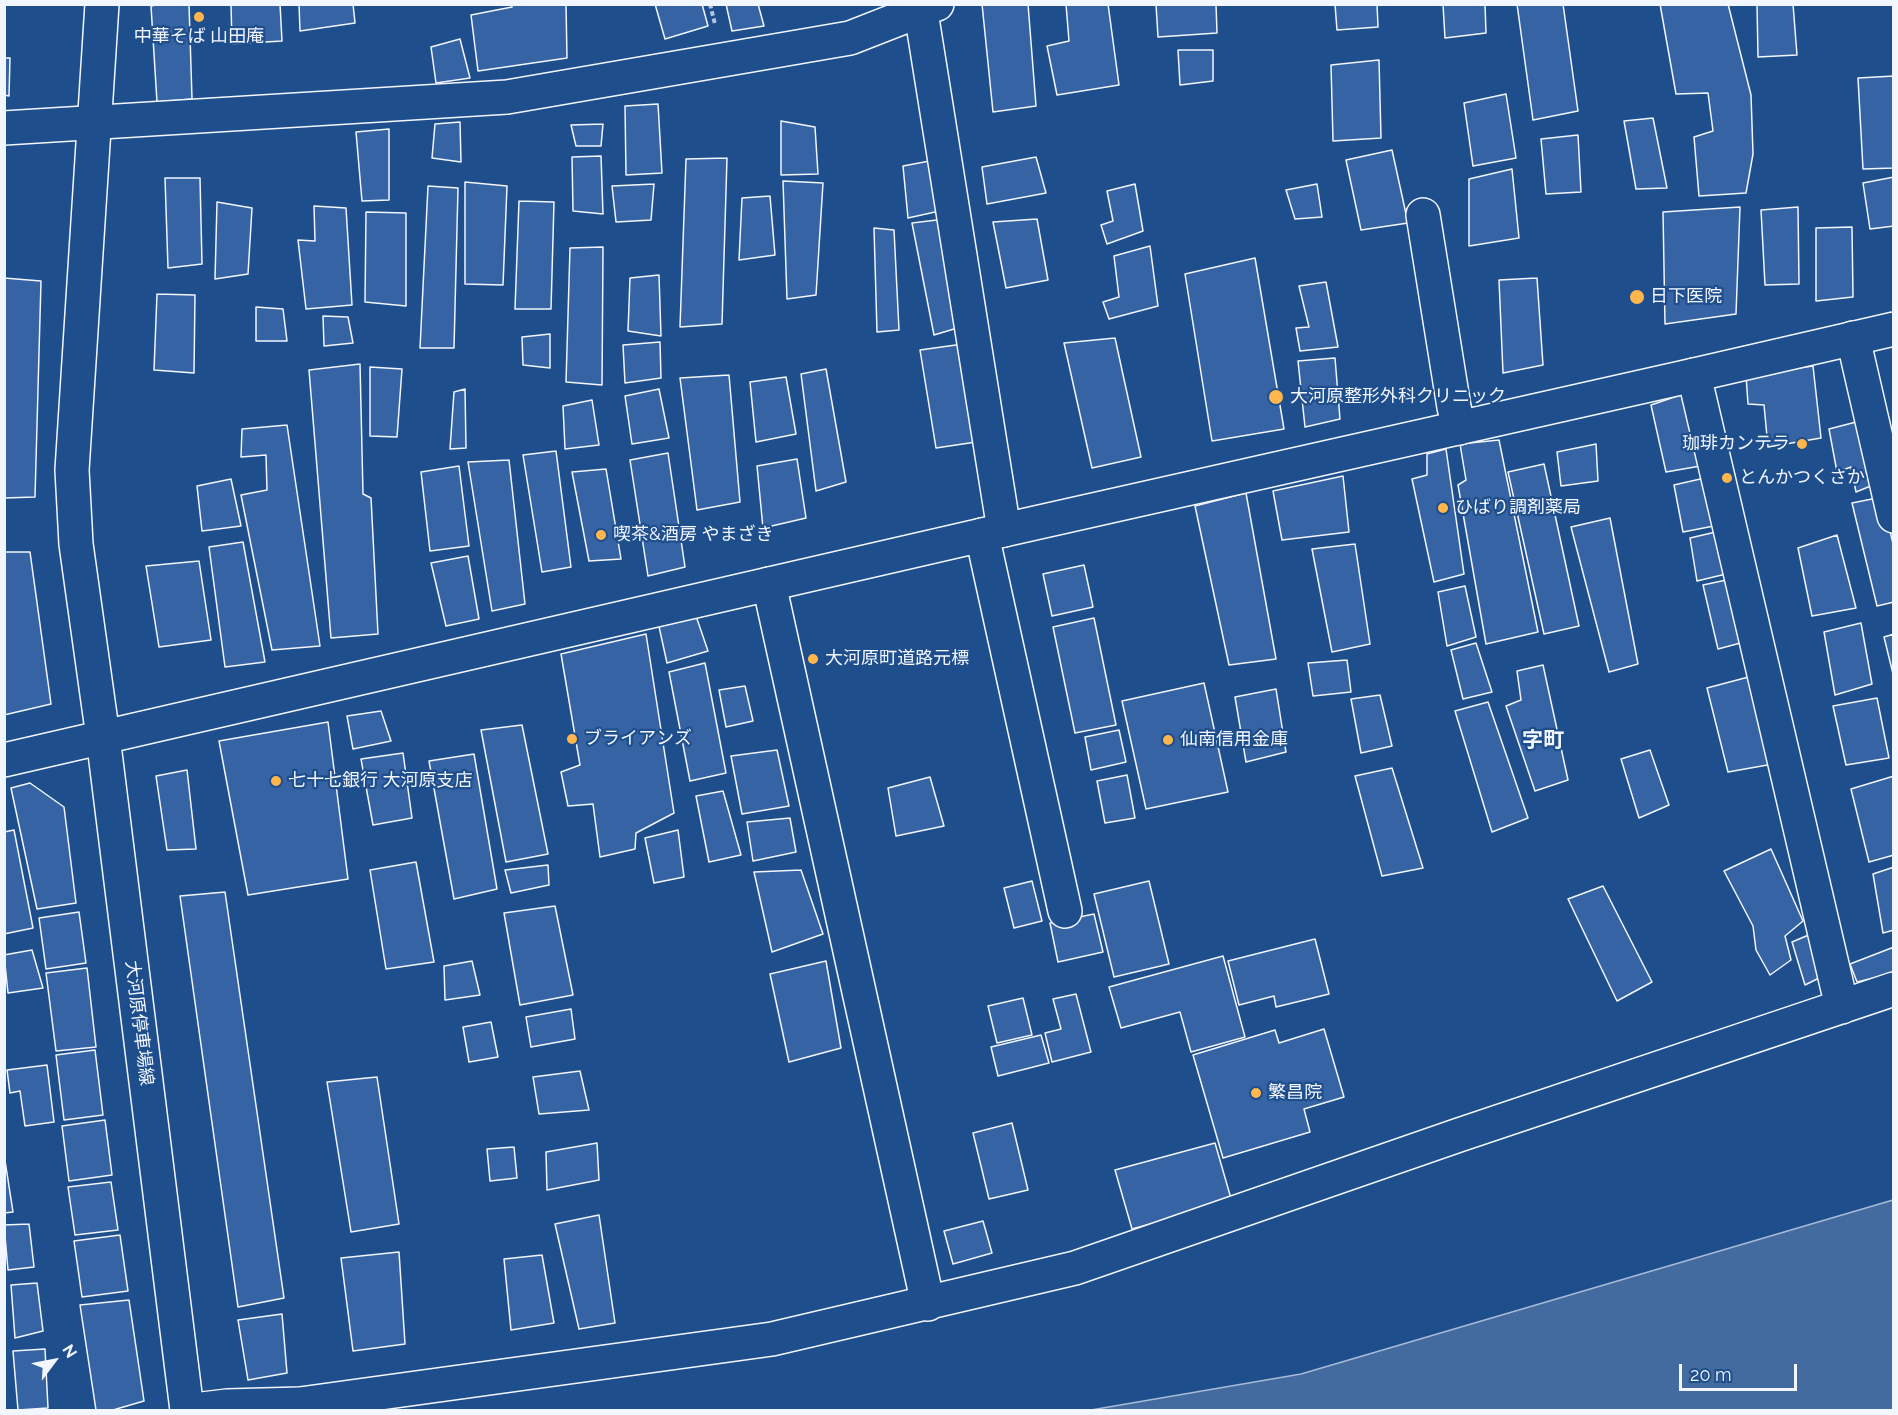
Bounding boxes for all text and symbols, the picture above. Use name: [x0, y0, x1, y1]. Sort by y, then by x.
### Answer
marker: 中華そば 山田庵: [192, 10, 206, 24]
place label: 中華そば 山田庵: [134, 26, 264, 48]
place label: 日下医院: [1650, 286, 1722, 308]
marker: 日下医院: [1628, 288, 1646, 306]
place label: 大河原整形外科クリニック: [1290, 386, 1506, 408]
marker: 大河原整形外科クリニック: [1267, 388, 1285, 406]
place label: 珈琲カンテラ: [1682, 433, 1790, 455]
marker: 珈琲カンテラ: [1795, 437, 1809, 451]
place label: とんかつくさか: [1739, 467, 1865, 489]
marker: とんかつくさか: [1720, 471, 1734, 485]
place label: ひばり調剤薬局: [1455, 497, 1581, 519]
marker: ひばり調剤薬局: [1436, 501, 1450, 515]
place label: 喫茶&酒房 やまざき: [613, 524, 774, 546]
marker: 喫茶&酒房 やまざき: [594, 528, 608, 542]
place label: 大河原町道路元標: [825, 648, 969, 670]
marker: 大河原町道路元標: [806, 652, 820, 666]
place label: ブライアンズ: [584, 728, 692, 750]
district label: 字町: [1522, 728, 1564, 754]
place label: 仙南信用金庫: [1180, 729, 1288, 751]
marker: ブライアンズ: [565, 732, 579, 746]
marker: 仙南信用金庫: [1161, 733, 1175, 747]
place label: 七十七銀行 大河原支店: [288, 770, 473, 792]
marker: 七十七銀行 大河原支店: [269, 774, 283, 788]
street label: 大河原停車場線: [121, 959, 157, 1087]
place label: 繁昌院: [1268, 1082, 1322, 1104]
marker: 繁昌院: [1249, 1086, 1263, 1100]
north arrow: [24, 1331, 84, 1391]
text: N: [58, 1341, 81, 1361]
scale bar: [1682, 1352, 1800, 1390]
text: 20 m: [1690, 1364, 1732, 1385]

